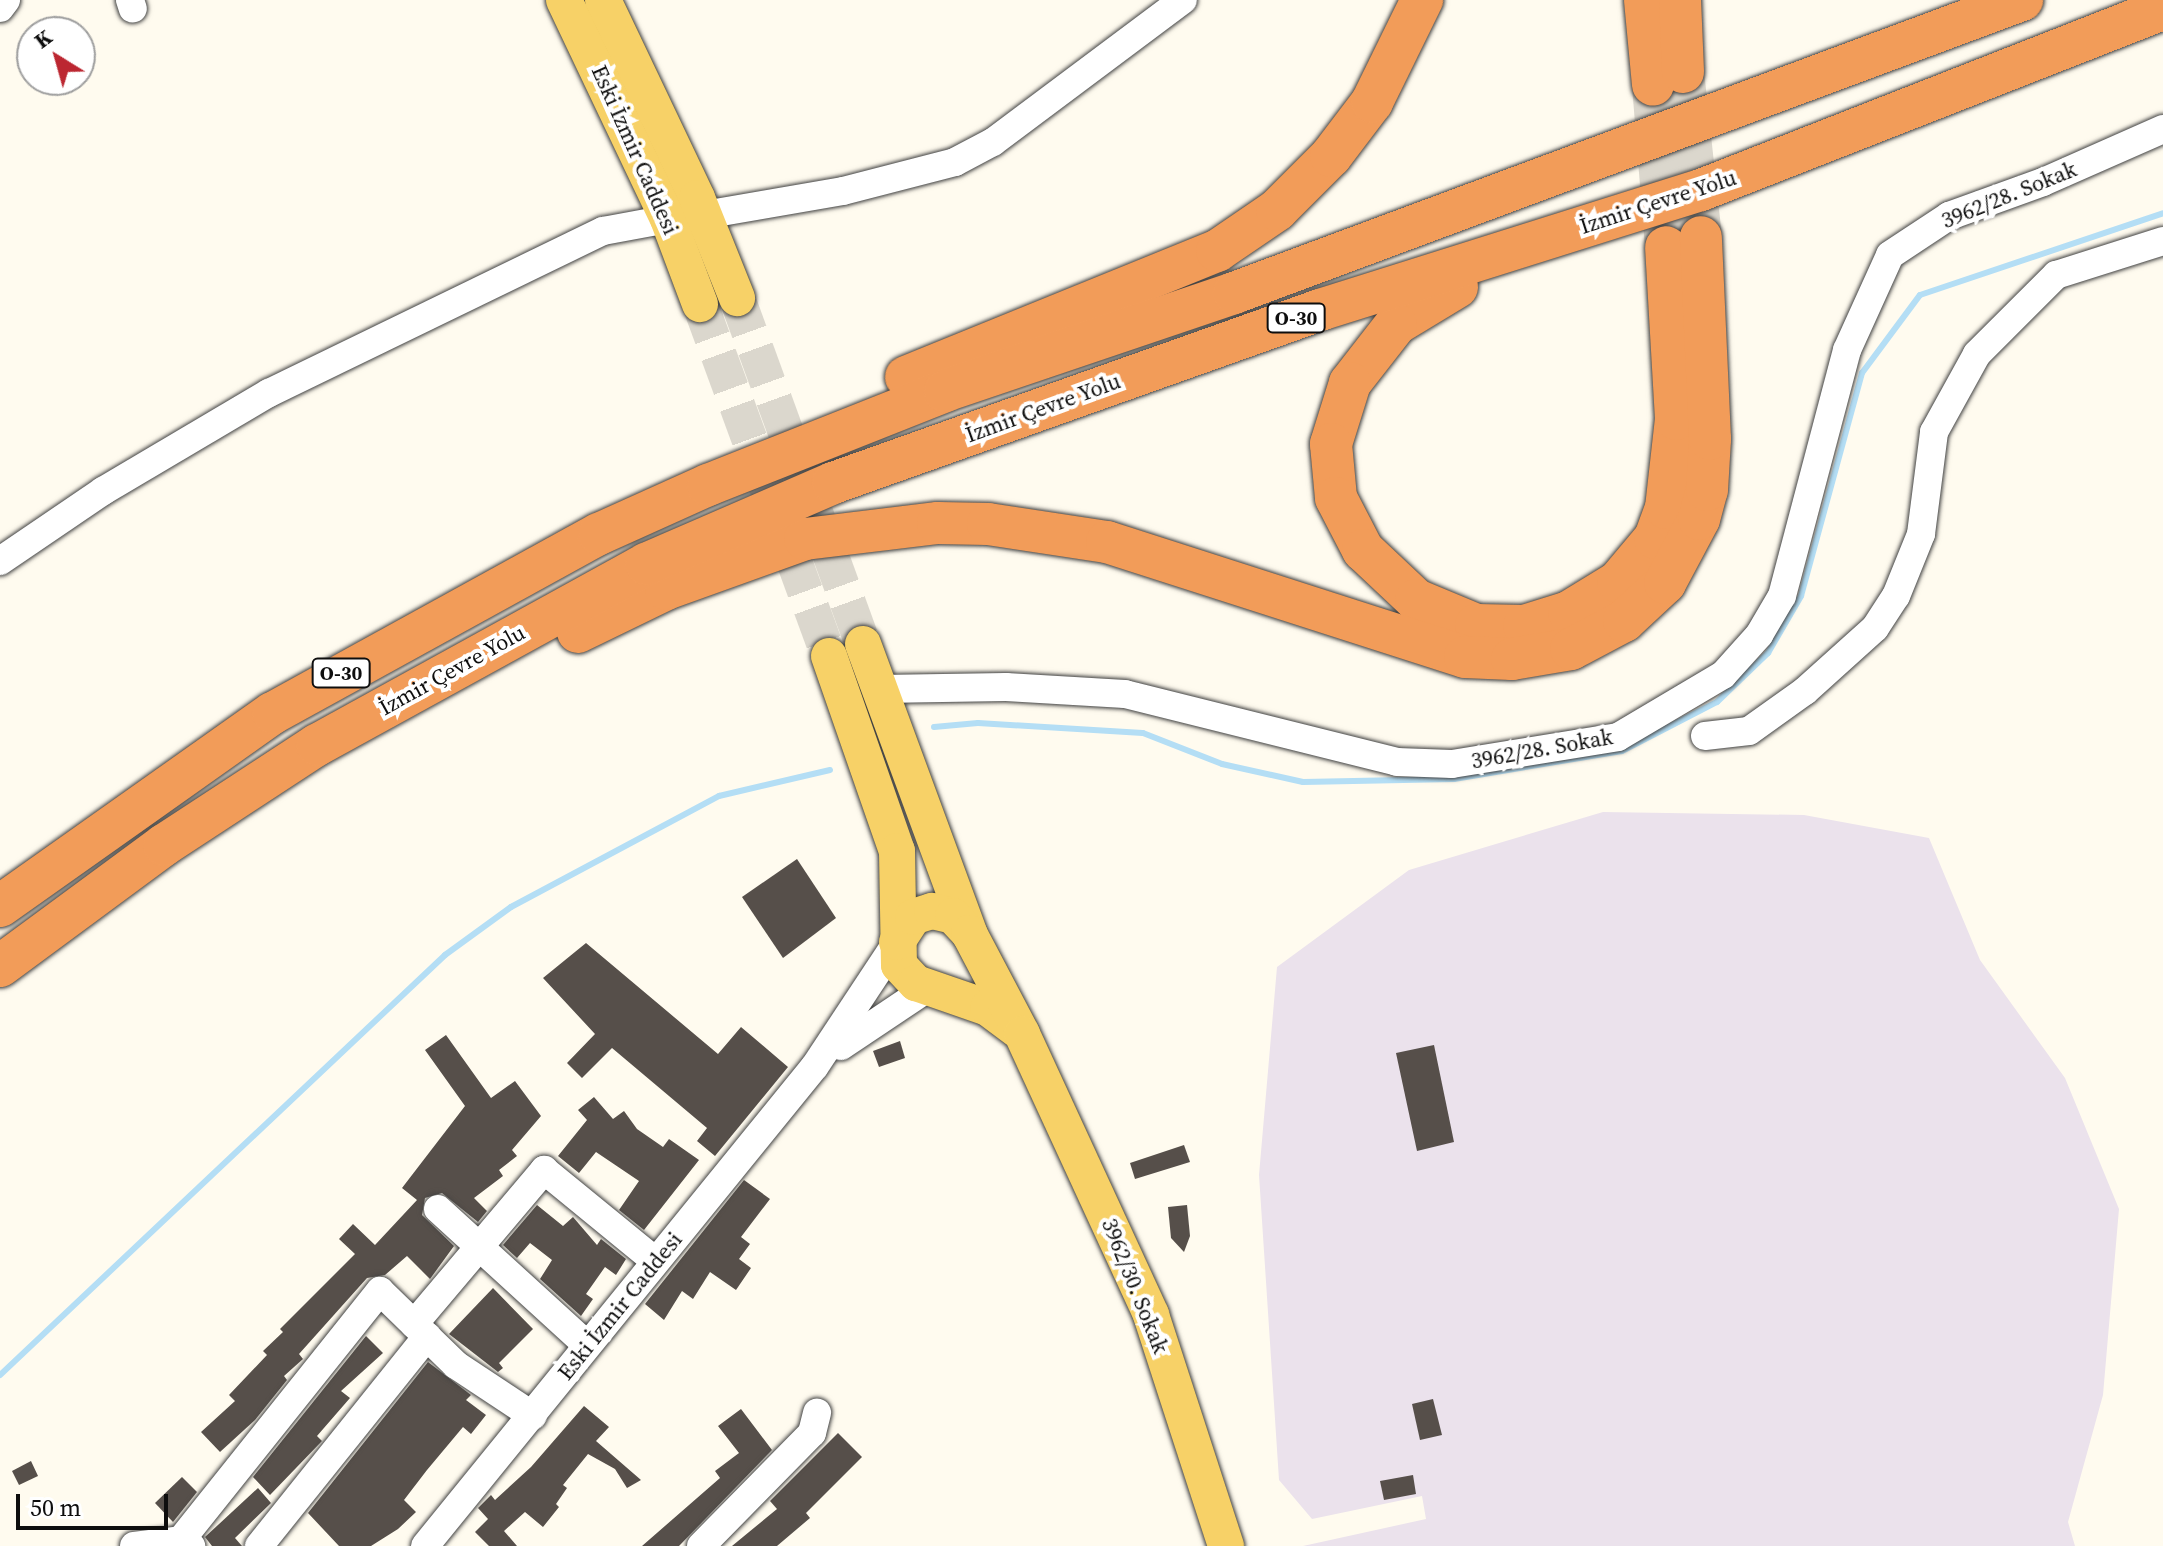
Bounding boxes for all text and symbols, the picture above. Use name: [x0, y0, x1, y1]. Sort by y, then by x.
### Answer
north arrow: [16, 16, 96, 96]
text: K: [28, 22, 58, 55]
street label: Eski İzmir Caddesi: [586, 61, 684, 239]
street label: 3962/28. Sokak: [1938, 156, 2080, 234]
street label: İzmir Çevre Yolu: [1576, 164, 1740, 240]
road number: O-30: [1266, 302, 1326, 334]
street label: İzmir Çevre Yolu: [962, 368, 1124, 448]
street label: İzmir Çevre Yolu: [374, 619, 530, 721]
road number: O-30: [311, 657, 371, 689]
street label: 3962/28. Sokak: [1469, 724, 1615, 774]
street label: 3962/30. Sokak: [1096, 1215, 1174, 1357]
street label: Eski İzmir Caddesi: [552, 1227, 688, 1385]
scale bar: [20, 1478, 172, 1528]
text: 50 m: [30, 1491, 81, 1524]

